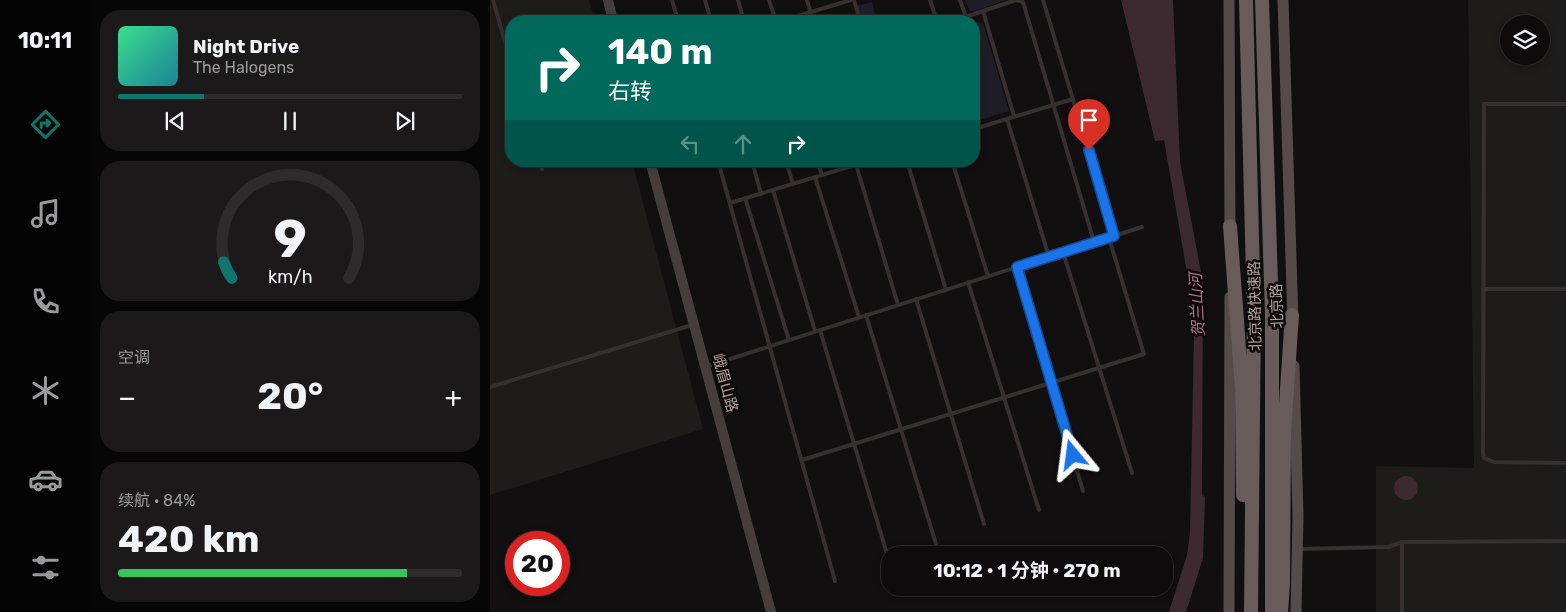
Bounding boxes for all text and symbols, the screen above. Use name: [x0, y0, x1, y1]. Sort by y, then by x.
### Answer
map controls: [1500, 15, 1550, 65]
button: layers: [1500, 15, 1550, 65]
text: 10:11: [18, 27, 72, 54]
text: 140 m: [608, 31, 713, 73]
text: Night Drive: [193, 35, 299, 58]
icon: right: [525, 35, 590, 100]
text: The Halogens: [193, 58, 294, 77]
text: 右转: [608, 78, 652, 105]
pin: [1068, 99, 1110, 150]
icon: arrive: [1075, 106, 1103, 134]
icon: directions: [28, 107, 63, 142]
icon: previous: [161, 107, 189, 135]
icon: pause: [276, 107, 304, 135]
icon: next: [391, 107, 419, 135]
icon: left: [676, 130, 704, 158]
icon: ahead: [729, 130, 757, 158]
icon: right: [782, 130, 810, 158]
icon: music: [28, 196, 63, 231]
text: 9: [273, 208, 307, 270]
street label: 北京路快速路: [1245, 261, 1265, 351]
text: km/h: [268, 266, 312, 287]
water label: 贺兰山河: [1186, 270, 1208, 337]
street label: 北京路: [1267, 283, 1287, 329]
icon: phone: [28, 284, 63, 319]
text: 空调: [118, 348, 150, 367]
street label: 峨眉山路: [709, 352, 741, 414]
icon: climate: [28, 373, 63, 408]
text: 20°: [257, 373, 323, 419]
text: −: [118, 381, 136, 414]
text: +: [445, 381, 462, 414]
position arrow: [1046, 428, 1098, 480]
icon: car: [28, 462, 63, 497]
text: 续航 · 84%: [118, 491, 195, 510]
text: 420 km: [118, 516, 260, 562]
speed limit sign: 20: [505, 531, 570, 596]
icon: filters: [28, 550, 63, 585]
text: 10:12 · 1 分钟 · 270 m: [933, 559, 1121, 582]

